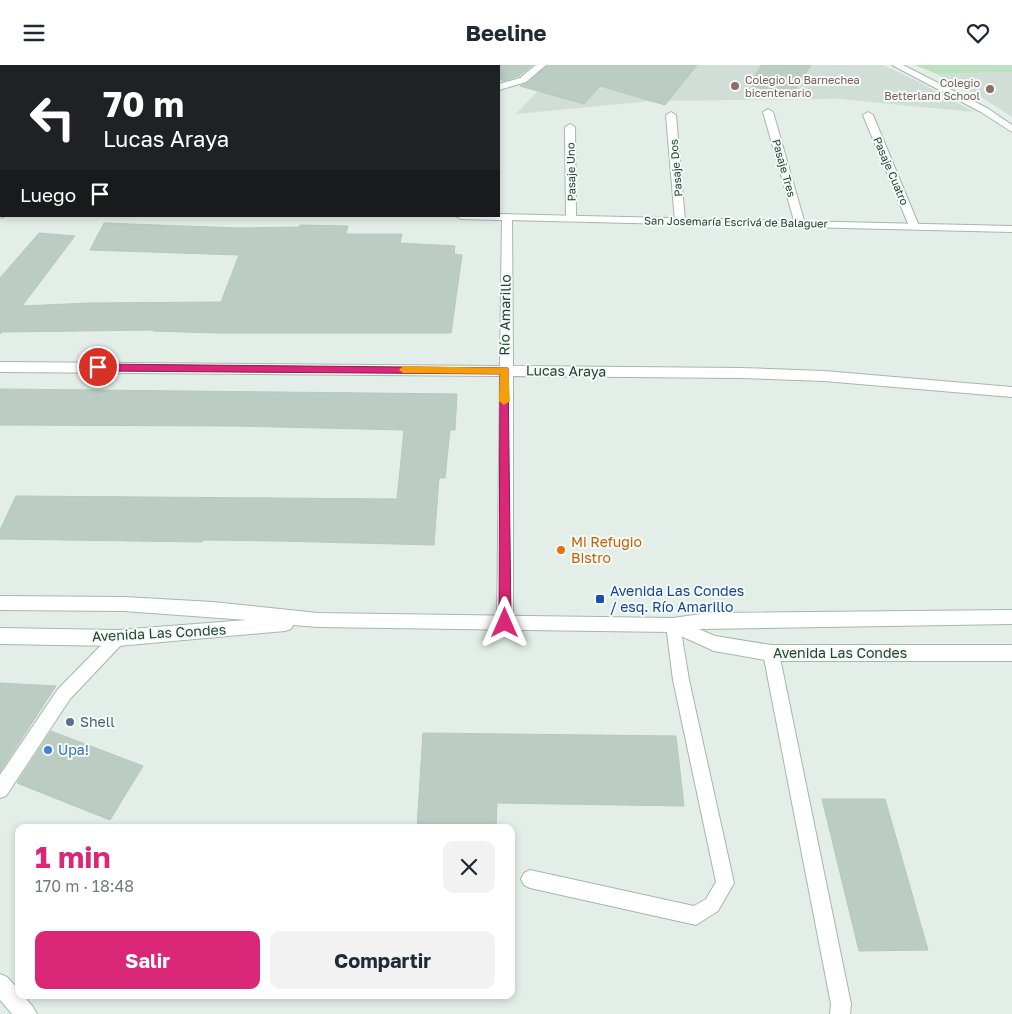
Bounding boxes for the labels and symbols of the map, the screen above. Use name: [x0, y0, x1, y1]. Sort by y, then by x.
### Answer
place label: Colegio Lo Barnechea bicentenario: [745, 73, 860, 99]
place label: Colegio Betterland School: [884, 76, 980, 102]
marker: Colegio Lo Barnechea bicentenario: [729, 80, 741, 92]
marker: Colegio Betterland School: [984, 83, 996, 95]
street label: Pasaje Cuatro: [871, 135, 912, 207]
street label: Pasaje Tres: [770, 137, 799, 198]
street label: Pasaje Dos: [667, 139, 684, 197]
street label: Pasaje Uno: [563, 142, 578, 202]
street label: San Josemaría Escrivá de Balaguer: [644, 213, 829, 230]
street label: Río Amarillo: [495, 274, 514, 356]
pin: [77, 346, 119, 388]
street label: Lucas Araya: [526, 361, 606, 380]
place label: Mi Refugio Bistro: [571, 533, 642, 566]
marker: Mi Refugio Bistro: [555, 544, 567, 556]
place label: Avenida Las Condes / esq. Río Amarillo: [610, 582, 744, 615]
marker: Avenida Las Condes / esq. Río Amarillo: [594, 593, 606, 605]
position arrow: [478, 596, 530, 648]
street label: Avenida Las Condes: [92, 620, 226, 645]
street label: Avenida Las Condes: [773, 644, 907, 661]
place label: Shell: [80, 713, 115, 730]
marker: Shell: [64, 716, 76, 728]
place label: Upa!: [58, 741, 89, 758]
marker: Upa!: [42, 744, 54, 756]

